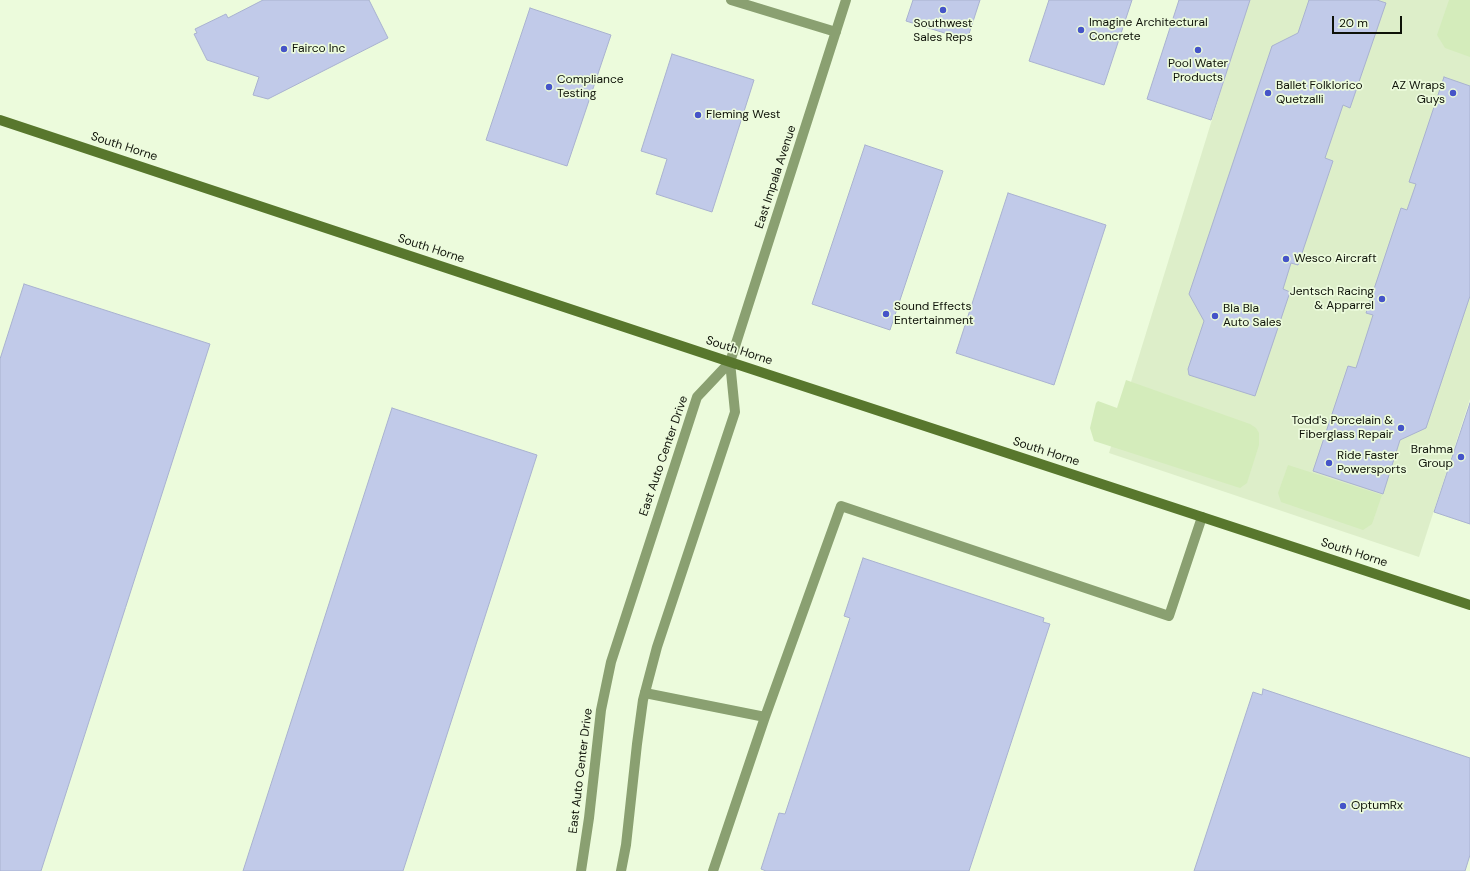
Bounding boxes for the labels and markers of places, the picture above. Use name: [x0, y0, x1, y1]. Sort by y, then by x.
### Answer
marker: Southwest Sales Reps: [938, 5, 948, 15]
place label: Imagine Architectural Concrete: [1089, 16, 1208, 44]
place label: Southwest Sales Reps: [913, 17, 973, 45]
marker: Imagine Architectural Concrete: [1076, 25, 1086, 35]
place label: Fairco Inc: [292, 42, 345, 56]
marker: Fairco Inc: [279, 44, 289, 54]
marker: Pool Water Products: [1193, 45, 1203, 55]
place label: Pool Water Products: [1168, 57, 1228, 85]
place label: Compliance Testing: [557, 73, 624, 101]
place label: Ballet Folklorico Quetzalli: [1276, 79, 1363, 107]
place label: AZ Wraps Guys: [1391, 79, 1445, 107]
marker: Compliance Testing: [544, 82, 554, 92]
marker: Ballet Folklorico Quetzalli: [1263, 88, 1273, 98]
marker: AZ Wraps Guys: [1448, 88, 1458, 98]
place label: Fleming West: [706, 108, 781, 122]
marker: Fleming West: [693, 110, 703, 120]
place label: Wesco Aircraft: [1294, 252, 1377, 266]
marker: Wesco Aircraft: [1281, 254, 1291, 264]
place label: Jentsch Racing & Apparrel: [1290, 285, 1374, 313]
marker: Jentsch Racing & Apparrel: [1377, 294, 1387, 304]
place label: Sound Effects Entertainment: [894, 300, 974, 328]
place label: Bla Bla Auto Sales: [1223, 302, 1282, 330]
marker: Sound Effects Entertainment: [881, 309, 891, 319]
marker: Bla Bla Auto Sales: [1210, 311, 1220, 321]
place label: Todd's Porcelain & Fiberglass Repair: [1291, 414, 1393, 442]
marker: Todd's Porcelain & Fiberglass Repair: [1396, 423, 1406, 433]
place label: Brahma Group: [1411, 443, 1453, 471]
place label: Ride Faster Powersports: [1337, 449, 1407, 477]
marker: Brahma Group: [1456, 452, 1466, 462]
marker: Ride Faster Powersports: [1324, 458, 1334, 468]
place label: OptumRx: [1351, 799, 1403, 813]
marker: OptumRx: [1338, 801, 1348, 811]

